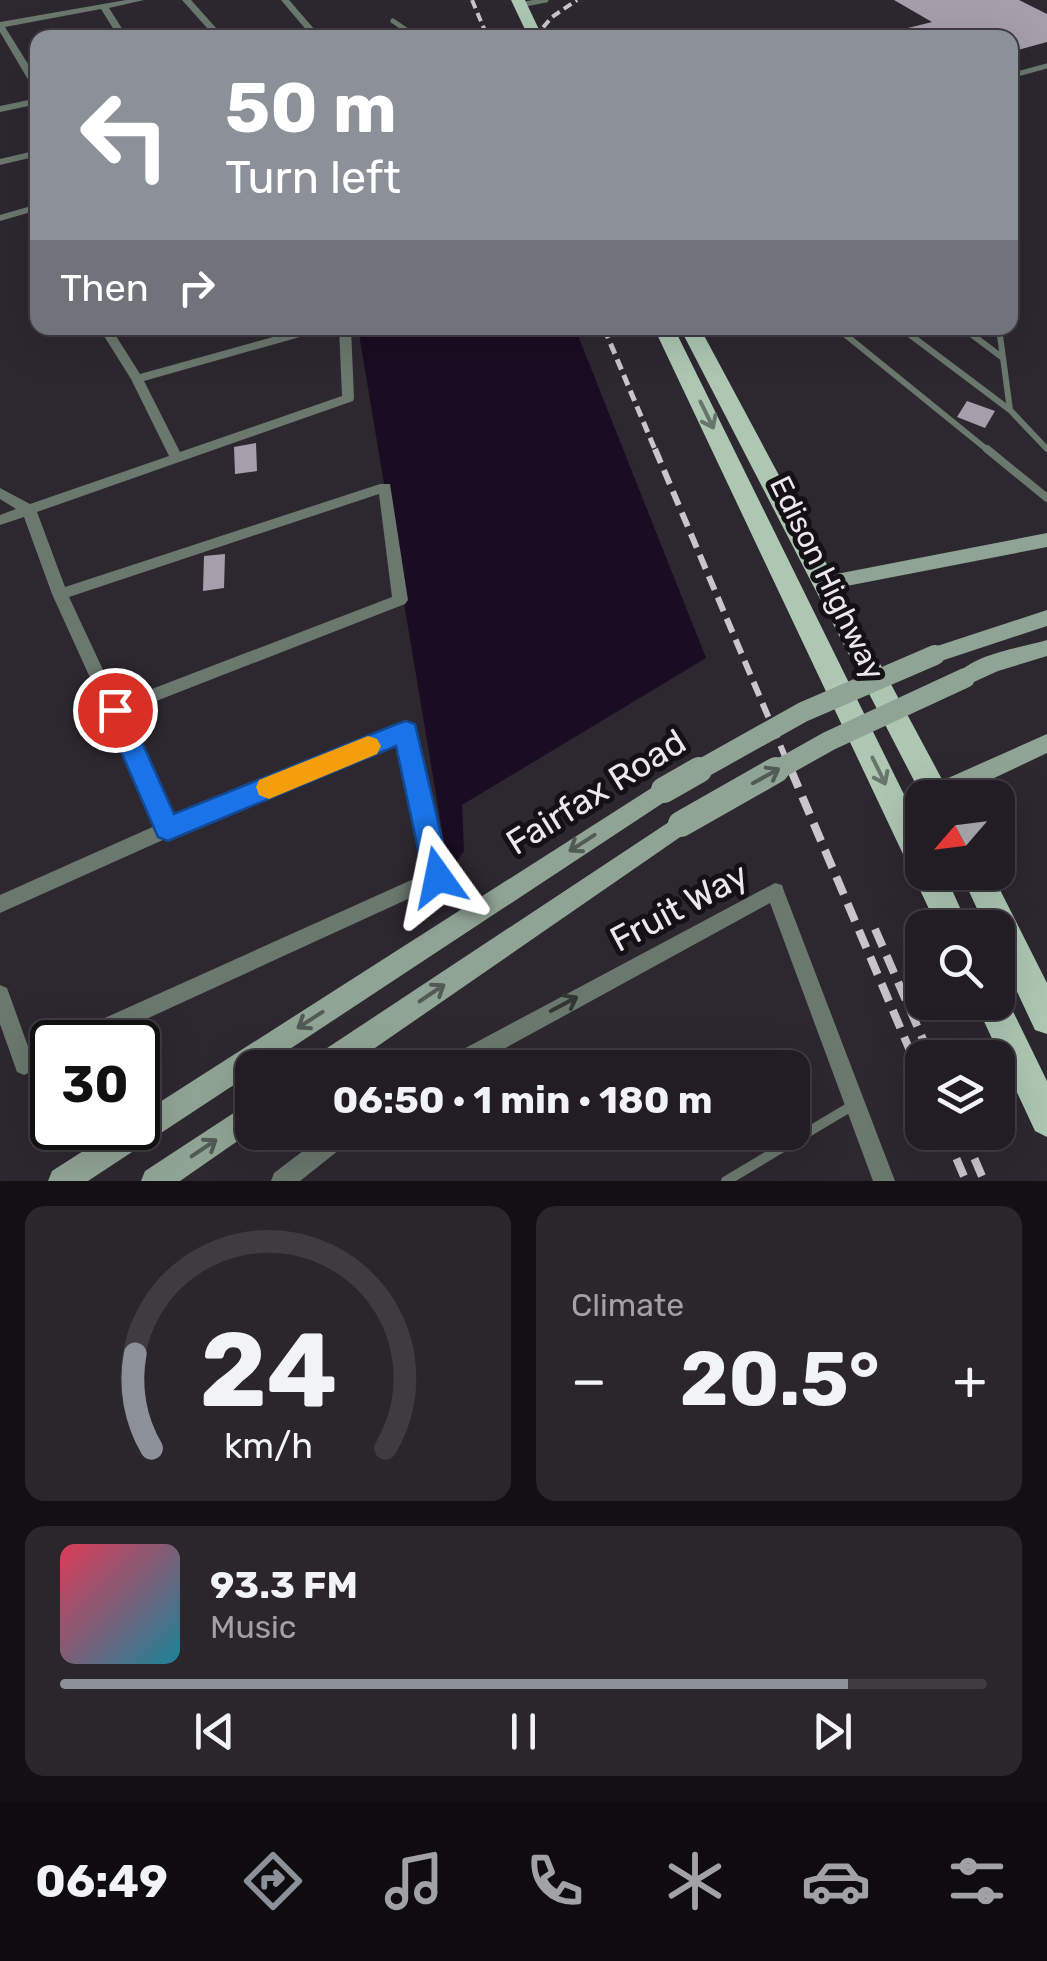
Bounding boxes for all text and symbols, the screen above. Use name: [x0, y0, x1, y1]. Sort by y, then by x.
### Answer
text: 50 m: [225, 67, 397, 150]
icon: left: [60, 70, 190, 200]
text: Turn left: [225, 151, 401, 204]
icon: right: [169, 260, 224, 315]
text: Then: [60, 265, 149, 311]
one-way arrow: [698, 400, 717, 430]
street label: Edison Highway: [762, 470, 892, 686]
pin: [73, 668, 158, 753]
icon: arrive: [88, 683, 143, 738]
street label: Fairfax Road: [499, 720, 693, 864]
one-way arrow: [870, 755, 889, 785]
one-way arrow: [751, 766, 780, 786]
north arrow: [905, 780, 1015, 890]
map controls: [905, 780, 1015, 1150]
position arrow: [386, 825, 490, 929]
one-way arrow: [569, 832, 597, 853]
street label: Fruit Way: [603, 853, 755, 961]
button: search: [905, 910, 1015, 1020]
one-way arrow: [417, 983, 445, 1004]
one-way arrow: [549, 994, 579, 1013]
one-way arrow: [296, 1010, 324, 1031]
speed limit sign: 30: [30, 1020, 160, 1150]
button: layers: [905, 1040, 1015, 1150]
text: 06:50 · 1 min · 180 m: [333, 1077, 712, 1123]
one-way arrow: [189, 1138, 217, 1159]
text: Climate: [571, 1286, 684, 1324]
text: 24: [199, 1309, 337, 1432]
text: 20.5°: [680, 1335, 880, 1424]
text: −: [571, 1348, 607, 1413]
text: +: [953, 1348, 987, 1413]
text: km/h: [223, 1425, 313, 1467]
text: 93.3 FM: [210, 1562, 358, 1608]
text: Music: [210, 1608, 296, 1646]
icon: previous: [187, 1704, 242, 1759]
icon: pause: [496, 1704, 551, 1759]
icon: next: [805, 1704, 860, 1759]
icon: directions: [238, 1846, 308, 1916]
icon: music: [379, 1846, 449, 1916]
icon: phone: [520, 1846, 590, 1916]
icon: climate: [660, 1846, 730, 1916]
icon: car: [801, 1846, 871, 1916]
icon: filters: [942, 1846, 1012, 1916]
text: 06:49: [35, 1855, 168, 1908]

